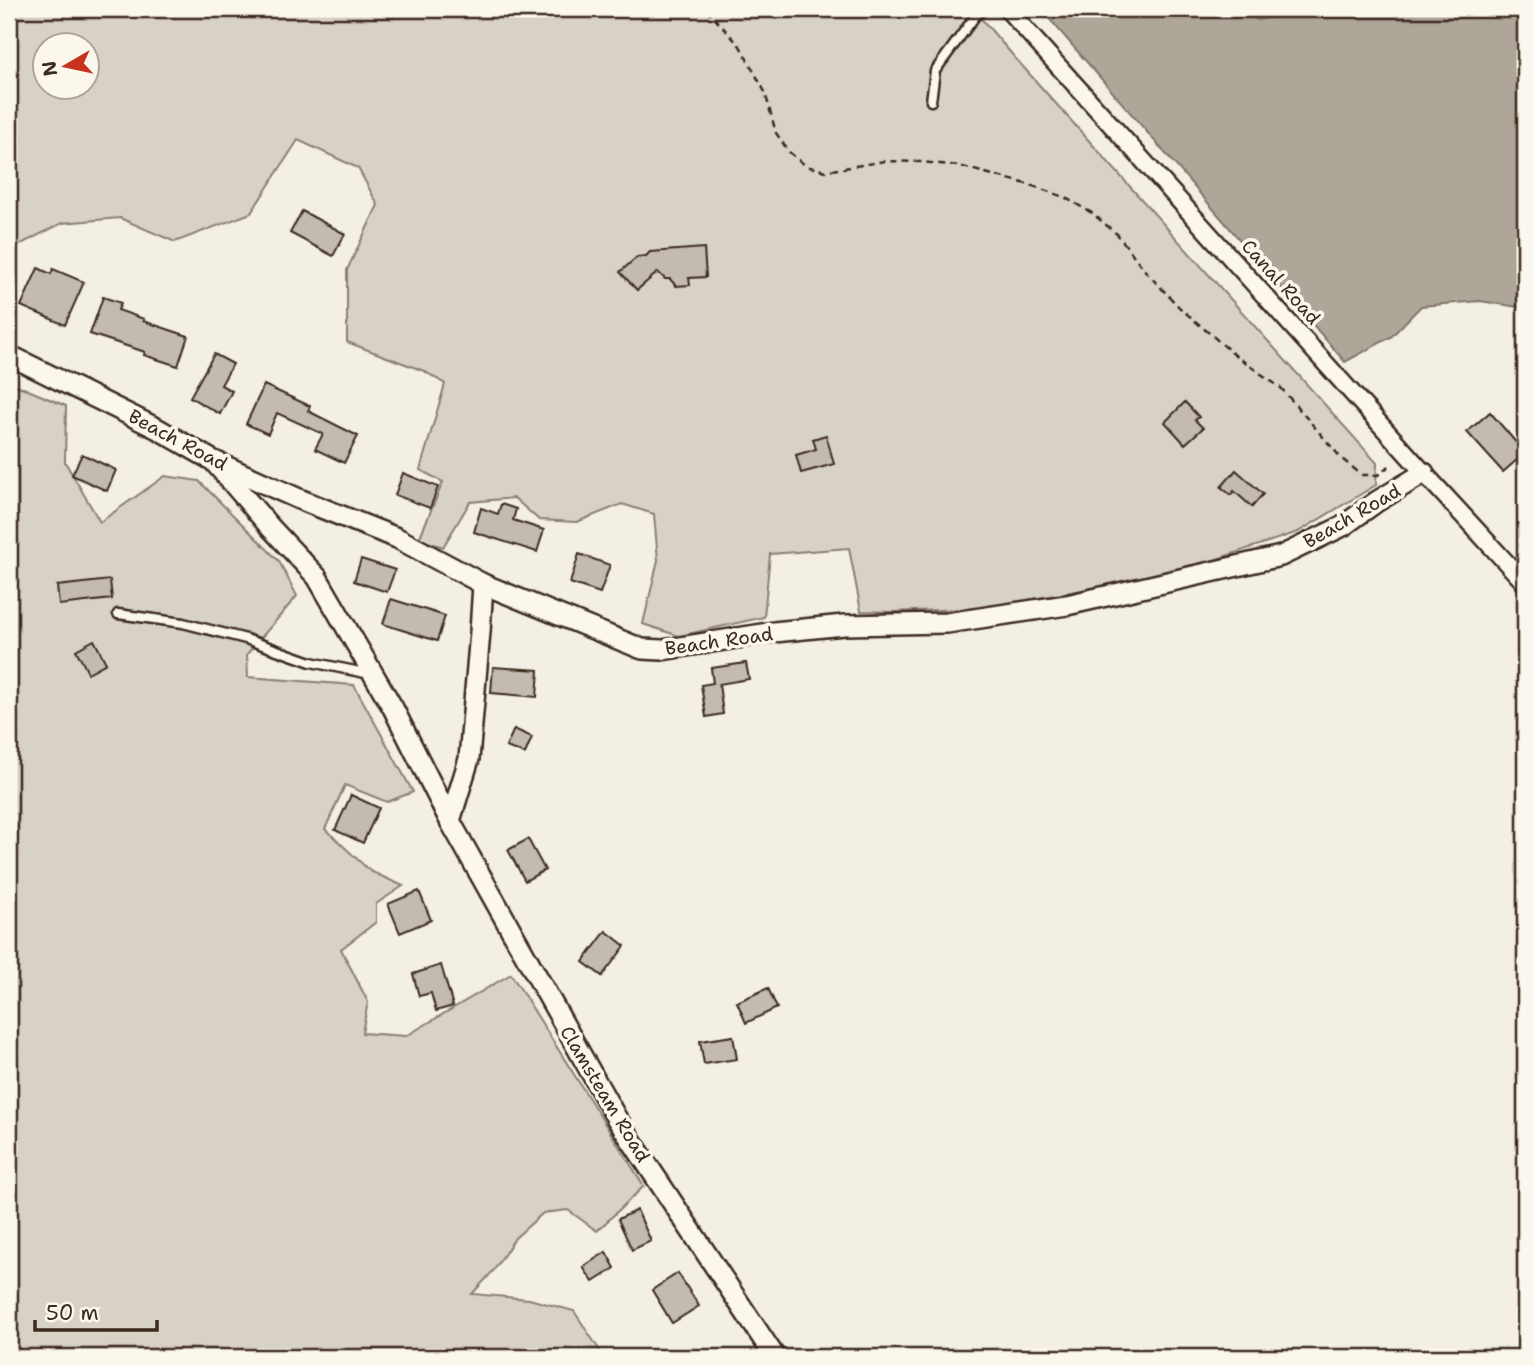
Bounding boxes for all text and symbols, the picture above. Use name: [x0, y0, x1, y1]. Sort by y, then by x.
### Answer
north arrow: [32, 32, 102, 102]
text: N: [36, 59, 63, 78]
street label: Canal Road: [1236, 234, 1326, 330]
street label: Beach Road: [124, 403, 232, 477]
street label: Beach Road: [1299, 478, 1405, 554]
street label: Beach Road: [663, 621, 775, 661]
street label: Clamsteam Road: [554, 1021, 656, 1167]
scale bar: [35, 1289, 158, 1333]
text: 50 m: [46, 1299, 99, 1327]

